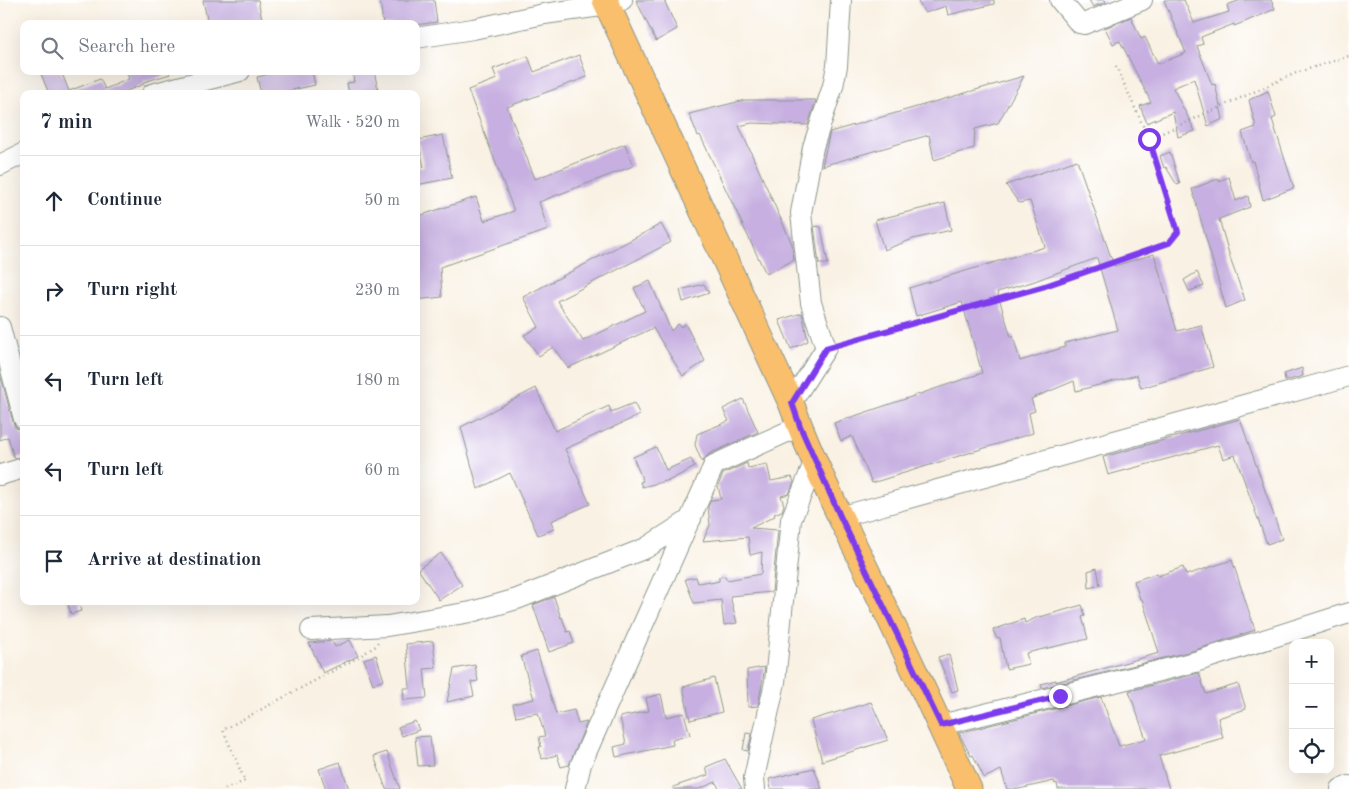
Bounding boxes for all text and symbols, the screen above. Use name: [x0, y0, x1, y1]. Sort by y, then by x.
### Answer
search box: [20, 20, 420, 75]
icon: search: [38, 34, 66, 62]
text: Search here: [78, 38, 175, 57]
text: 7 min: [40, 112, 93, 133]
text: Walk · 520 m: [305, 115, 400, 131]
route start: [1138, 128, 1161, 151]
icon: ahead: [40, 187, 68, 215]
text: Continue: [87, 191, 162, 210]
text: 50 m: [364, 193, 400, 209]
icon: right: [40, 277, 68, 305]
text: Turn right: [87, 281, 177, 300]
text: 230 m: [355, 283, 400, 299]
icon: left: [40, 367, 68, 395]
text: Turn left: [87, 371, 164, 390]
text: 180 m: [355, 373, 400, 389]
icon: left: [40, 457, 68, 485]
text: Turn left: [87, 461, 164, 480]
text: 60 m: [364, 463, 400, 479]
icon: arrive: [40, 547, 68, 575]
text: Arrive at destination: [87, 551, 261, 570]
map controls: [1289, 639, 1334, 774]
button: +: [1289, 639, 1334, 684]
button: −: [1289, 684, 1334, 729]
route end: [1049, 685, 1072, 708]
button: locate: [1289, 729, 1334, 774]

